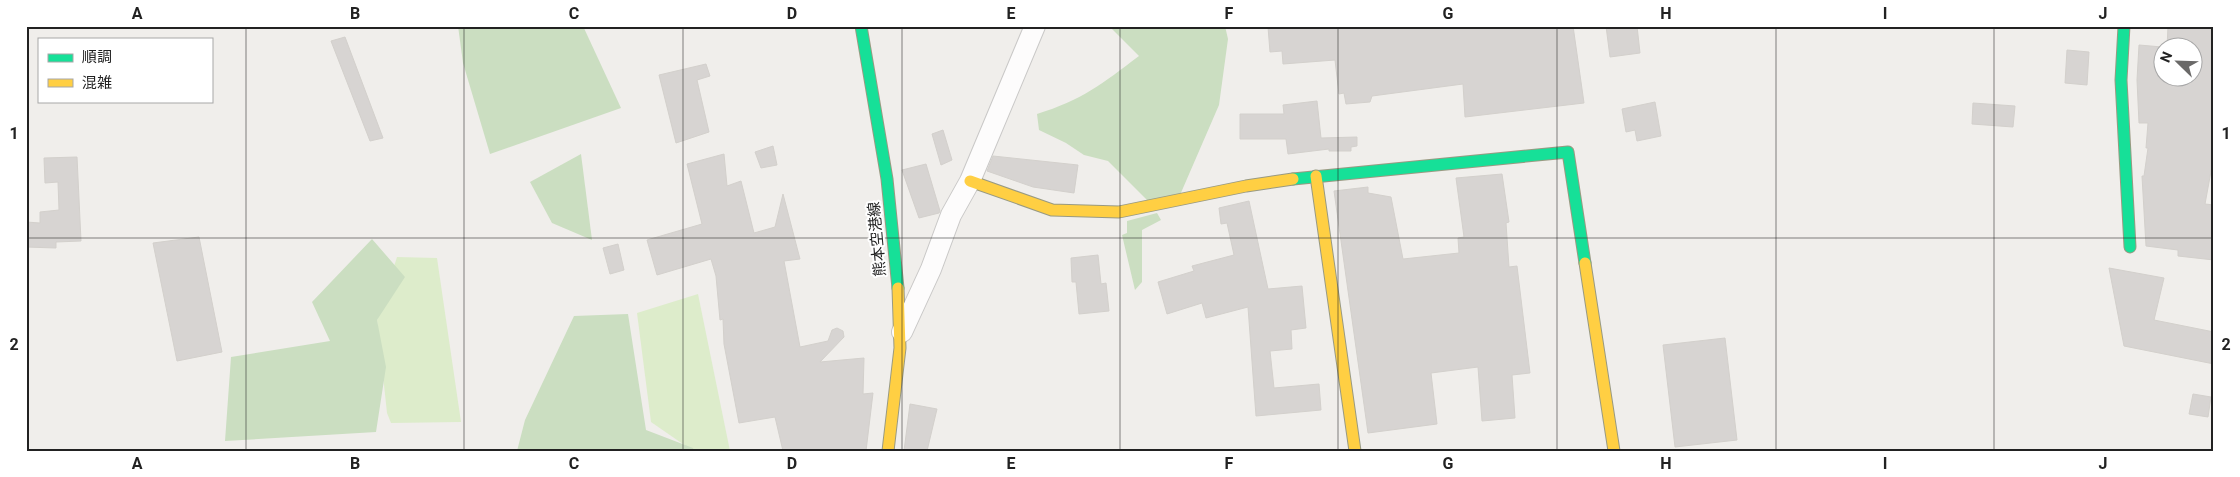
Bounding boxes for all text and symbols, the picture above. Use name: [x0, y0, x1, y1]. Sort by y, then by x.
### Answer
text: A: [132, 4, 143, 23]
text: B: [350, 4, 360, 23]
text: C: [569, 4, 579, 23]
text: D: [787, 4, 797, 23]
text: E: [1007, 4, 1016, 23]
text: F: [1225, 4, 1234, 23]
text: G: [1443, 4, 1454, 23]
text: H: [1660, 4, 1672, 23]
text: I: [1883, 4, 1887, 23]
text: J: [2099, 4, 2107, 23]
legend: [38, 38, 212, 102]
north arrow: [2152, 38, 2202, 88]
text: 順調: [82, 48, 112, 66]
text: N: [2157, 49, 2175, 65]
text: 混雑: [82, 74, 112, 92]
text: 1: [9, 124, 19, 143]
text: 1: [2221, 124, 2231, 143]
street label: 熊本空港線: [865, 201, 889, 277]
text: 2: [9, 335, 19, 354]
text: 2: [2221, 335, 2231, 354]
text: A: [132, 454, 143, 473]
text: B: [350, 454, 360, 473]
text: C: [569, 454, 579, 473]
text: D: [787, 454, 797, 473]
text: E: [1007, 454, 1016, 473]
text: F: [1225, 454, 1234, 473]
text: G: [1443, 454, 1454, 473]
text: H: [1660, 454, 1672, 473]
text: I: [1883, 454, 1887, 473]
text: J: [2099, 454, 2107, 473]

